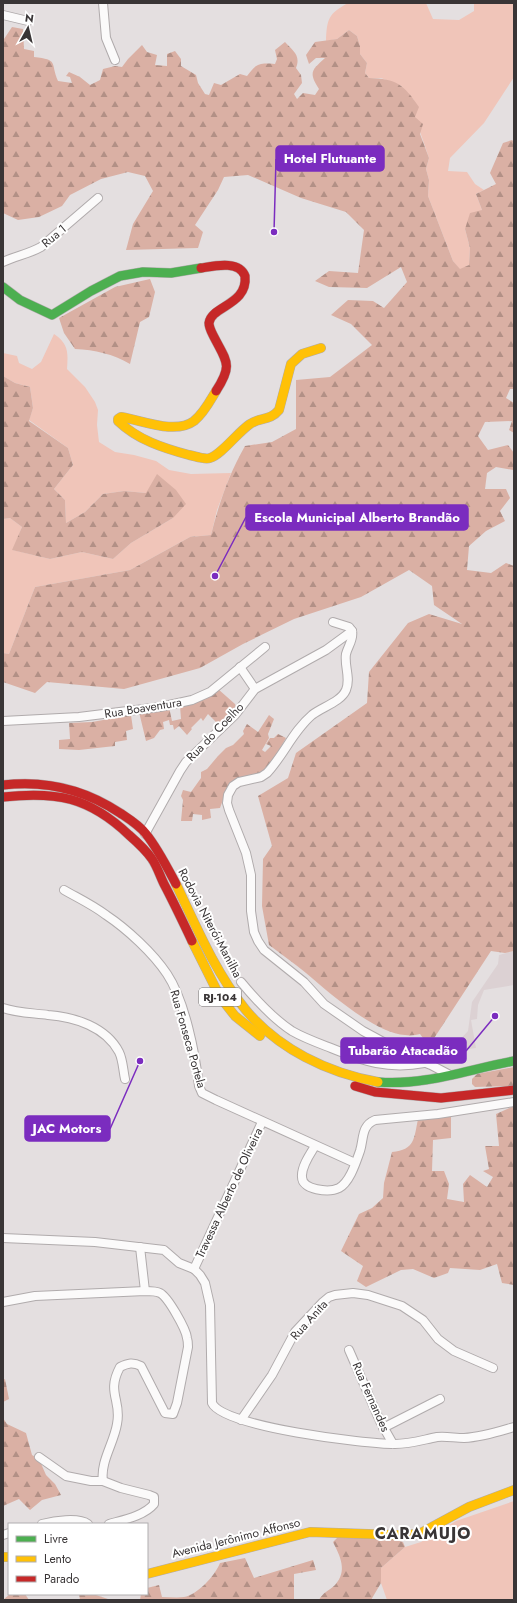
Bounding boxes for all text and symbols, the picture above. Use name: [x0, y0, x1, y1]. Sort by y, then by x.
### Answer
north arrow: [8, 8, 48, 48]
text: N: [24, 10, 35, 27]
callout: Hotel Flutuante: [276, 146, 384, 171]
text: Hotel Flutuante: [284, 149, 377, 168]
street label: Rua 1: [38, 220, 70, 252]
callout: Escola Municipal Alberto Brandão: [246, 505, 468, 530]
text: Escola Municipal Alberto Brandão: [254, 508, 460, 527]
street label: Rua Boaventura: [103, 693, 183, 723]
street label: Rua do Coelho: [182, 698, 248, 766]
street label: Rodovia Niterói-Manilha: [174, 865, 247, 981]
street label: Rua Fonseca Portela: [165, 988, 211, 1090]
road number: RJ-104: [199, 988, 241, 1006]
callout: Tubarão Atacadão: [341, 1038, 466, 1063]
text: Tubarão Atacadão: [348, 1041, 458, 1060]
callout: JAC Motors: [25, 1116, 110, 1141]
text: JAC Motors: [30, 1119, 101, 1138]
street label: Travessa Alberto de Oliveira: [191, 1125, 267, 1261]
street label: Rua Anita: [286, 1296, 332, 1344]
street label: Rua Fernandes: [348, 1359, 394, 1435]
street label: Avenida Jerônimo Affonso: [170, 1513, 303, 1563]
district label: CARAMUJO: [375, 1522, 471, 1545]
legend: [8, 1523, 148, 1595]
text: Livre: [44, 1530, 68, 1548]
text: Lento: [44, 1550, 72, 1568]
text: Parado: [44, 1570, 80, 1588]

